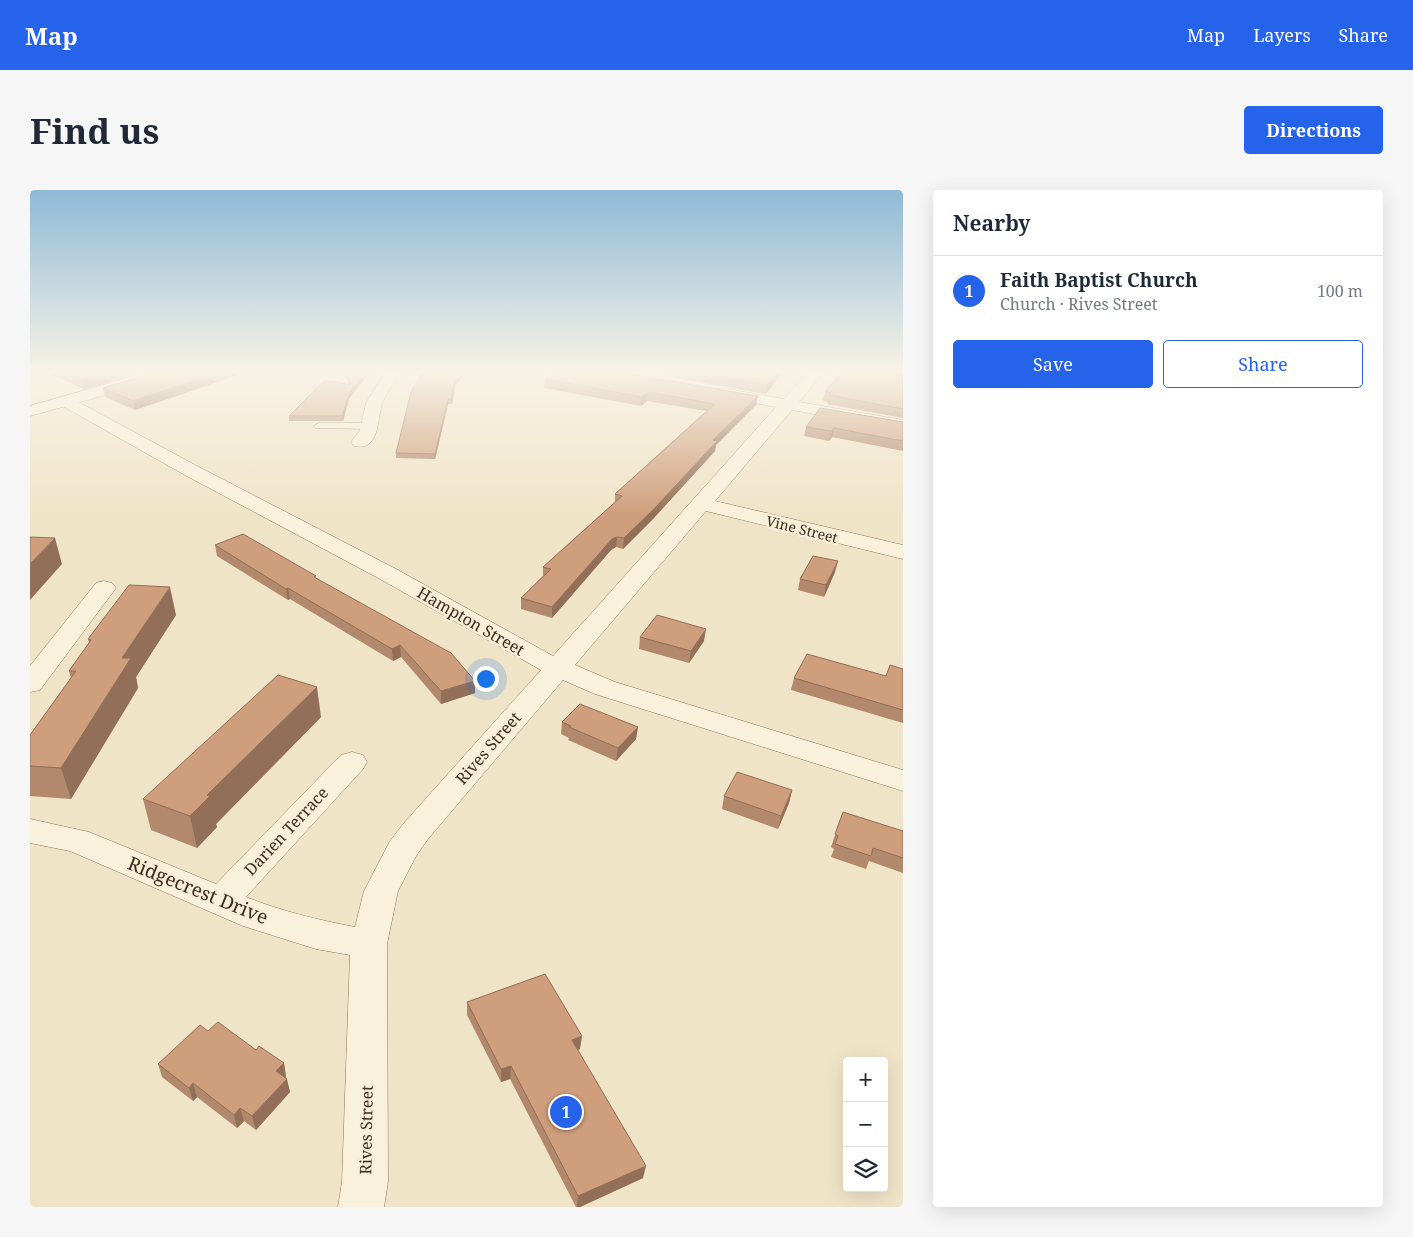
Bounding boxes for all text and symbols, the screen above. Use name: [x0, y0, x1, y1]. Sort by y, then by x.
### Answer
text: Map: [25, 19, 78, 52]
text: Map: [1187, 23, 1225, 47]
text: Layers: [1253, 23, 1311, 47]
text: Share: [1339, 23, 1388, 47]
button: Directions: [1244, 106, 1383, 154]
text: Find us: [30, 107, 159, 154]
text: Nearby: [953, 209, 1031, 237]
text: Faith Baptist Church: [1000, 267, 1198, 293]
text: 1: [964, 280, 974, 302]
text: 100 m: [1317, 280, 1363, 302]
text: Church · Rives Street: [1000, 293, 1157, 315]
button: Save: [953, 340, 1153, 388]
button: Share: [1163, 340, 1363, 388]
street label: Vine Street: [764, 511, 840, 547]
street label: Hampton Street: [413, 581, 529, 661]
your location: [473, 666, 499, 692]
street label: Rives Street: [450, 707, 526, 789]
street label: Darien Terrace: [239, 782, 333, 880]
street label: Ridgecrest Drive: [124, 850, 272, 930]
map controls: [843, 1057, 888, 1192]
button: +: [843, 1057, 888, 1102]
street label: Rives Street: [354, 1085, 378, 1175]
pin: 1: [550, 1093, 582, 1131]
button: −: [843, 1102, 888, 1147]
button: layers: [843, 1147, 888, 1192]

